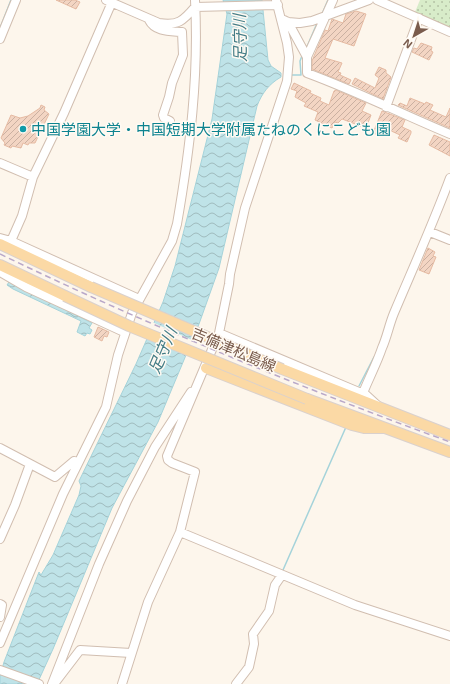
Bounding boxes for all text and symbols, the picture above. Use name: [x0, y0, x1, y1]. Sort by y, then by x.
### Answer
water label: 足守川: [229, 12, 249, 62]
north arrow: [394, 16, 434, 56]
text: N: [400, 37, 415, 52]
place label: 中国学園大学・中国短期大学附属たねのくにこども園: [31, 120, 391, 138]
marker: 中国学園大学・中国短期大学附属たねのくにこども園: [18, 124, 28, 134]
water label: 足守川: [144, 322, 181, 376]
street label: 吉備津松島線: [189, 323, 279, 375]

